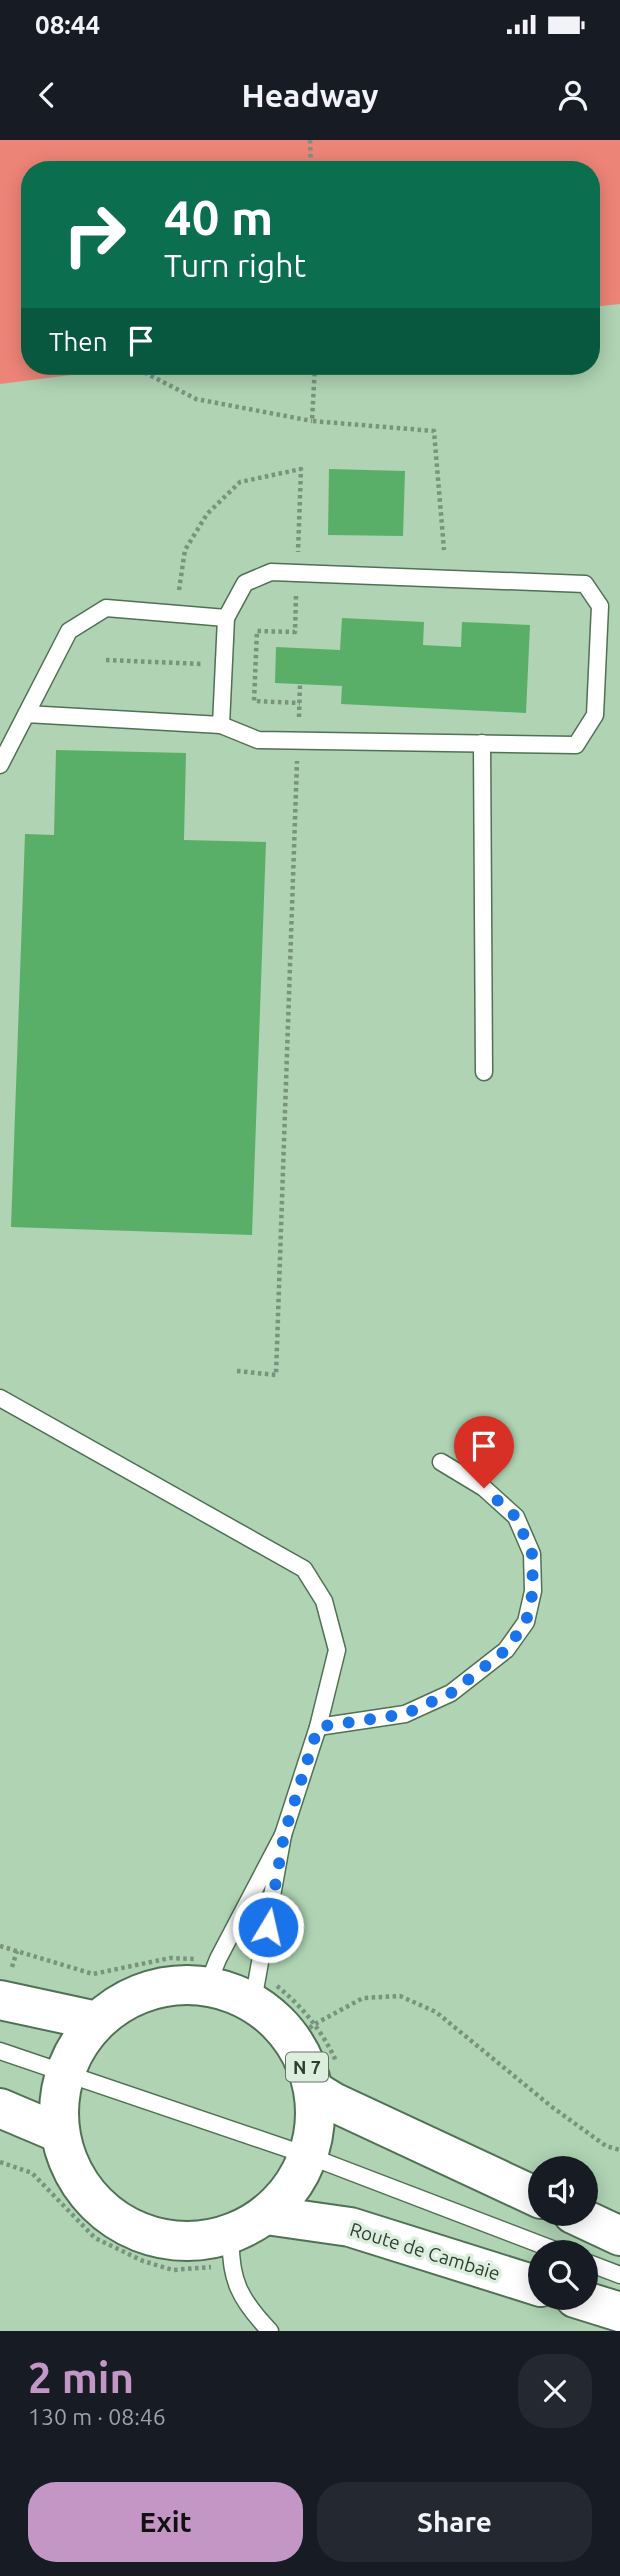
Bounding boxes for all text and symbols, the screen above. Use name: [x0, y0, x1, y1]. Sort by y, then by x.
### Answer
text: 08:44: [35, 10, 100, 39]
icon: back: [28, 76, 66, 114]
icon: person: [554, 76, 592, 114]
text: Headway: [241, 77, 379, 113]
icon: right: [49, 189, 140, 280]
text: 40 m: [164, 189, 273, 244]
text: Turn right: [164, 247, 306, 283]
icon: arrive: [122, 322, 160, 360]
text: Then: [49, 327, 108, 356]
pin: [454, 1416, 514, 1488]
icon: arrive: [465, 1427, 503, 1465]
position arrow: [231, 1890, 305, 1964]
road number: N 7: [286, 2052, 328, 2081]
map controls: [528, 2156, 598, 2310]
button: sound: [528, 2156, 598, 2226]
street label: Route de Cambaie: [347, 2218, 503, 2284]
button: search: [528, 2240, 598, 2310]
text: 2 min: [28, 2354, 134, 2401]
button: close: [518, 2354, 592, 2428]
text: 130 m · 08:46: [28, 2404, 166, 2429]
button: Exit: [28, 2482, 303, 2562]
button: Share: [317, 2482, 592, 2562]

